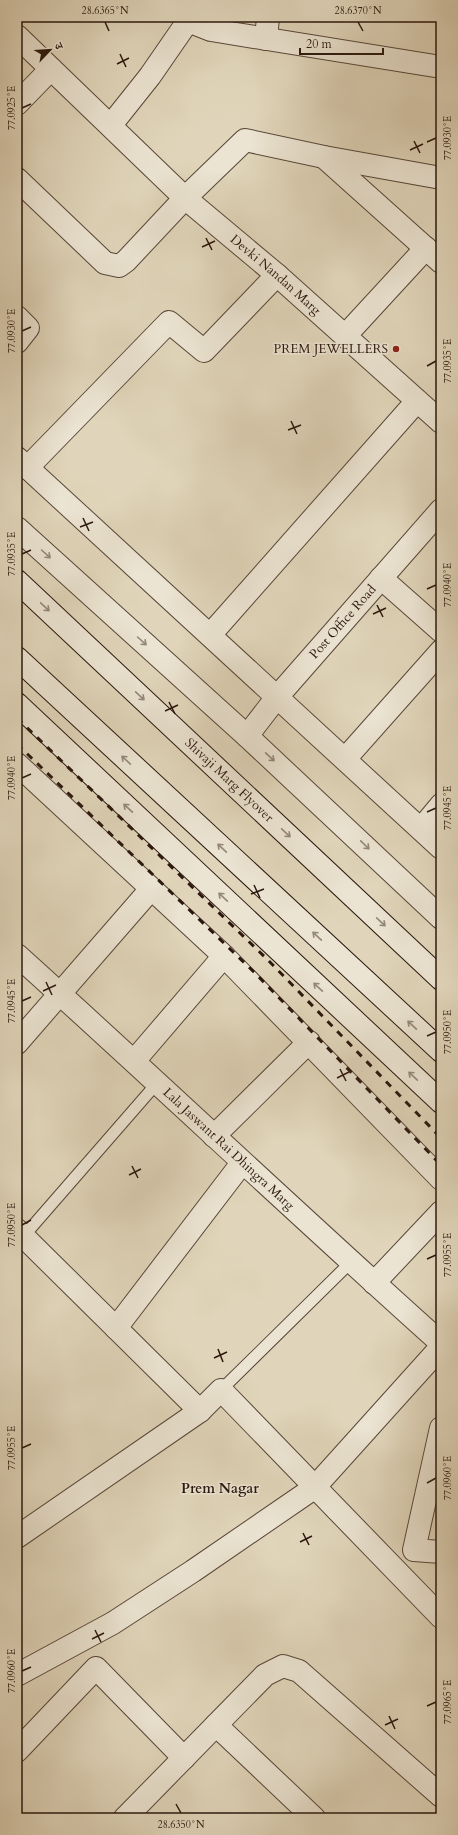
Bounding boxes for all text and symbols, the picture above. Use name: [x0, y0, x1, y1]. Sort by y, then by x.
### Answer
text: 28.6365°N: [82, 4, 129, 18]
text: 28.6370°N: [335, 4, 382, 18]
north arrow: [30, 30, 70, 70]
scale bar: [300, 30, 383, 56]
text: 20 m: [306, 36, 333, 52]
text: उ: [50, 39, 67, 53]
text: 77.0925°E: [5, 86, 19, 130]
text: 77.0930°E: [441, 116, 455, 160]
street label: Devki Nandan Marg: [226, 230, 325, 320]
text: 77.0930°E: [5, 309, 19, 353]
text: 77.0935°E: [441, 339, 455, 383]
place label: PREM JEWELLERS: [273, 340, 388, 358]
marker: PREM JEWELLERS: [391, 344, 401, 354]
text: 77.0935°E: [5, 532, 19, 576]
one-way arrow: [41, 549, 51, 559]
text: 77.0940°E: [441, 563, 455, 607]
street label: Post Office Road: [305, 581, 380, 663]
one-way arrow: [40, 603, 51, 612]
one-way arrow: [137, 636, 147, 645]
one-way arrow: [135, 692, 145, 701]
street label: Shivaji Marg Flyover: [181, 734, 278, 826]
one-way arrow: [265, 752, 275, 761]
one-way arrow: [121, 755, 132, 764]
text: 77.0940°E: [5, 756, 19, 800]
text: 77.0945°E: [441, 786, 455, 830]
one-way arrow: [123, 804, 133, 813]
one-way arrow: [281, 829, 291, 838]
one-way arrow: [360, 840, 370, 850]
one-way arrow: [217, 843, 227, 853]
one-way arrow: [218, 893, 228, 902]
one-way arrow: [375, 918, 386, 927]
one-way arrow: [312, 932, 322, 941]
text: 77.0945°E: [5, 979, 19, 1023]
one-way arrow: [313, 982, 323, 991]
text: 77.0950°E: [441, 1010, 455, 1054]
one-way arrow: [408, 1021, 418, 1030]
one-way arrow: [407, 1071, 418, 1080]
street label: Lala Jaswant Rai Dhingra Marg: [159, 1084, 299, 1215]
text: 77.0950°E: [5, 1203, 19, 1247]
text: 77.0955°E: [441, 1233, 455, 1277]
text: 77.0955°E: [5, 1426, 19, 1470]
text: 77.0960°E: [441, 1456, 455, 1500]
district label: Prem Nagar: [181, 1479, 259, 1498]
text: 77.0960°E: [5, 1649, 19, 1693]
text: 77.0965°E: [441, 1680, 455, 1724]
text: 28.6350°N: [158, 1818, 205, 1832]

